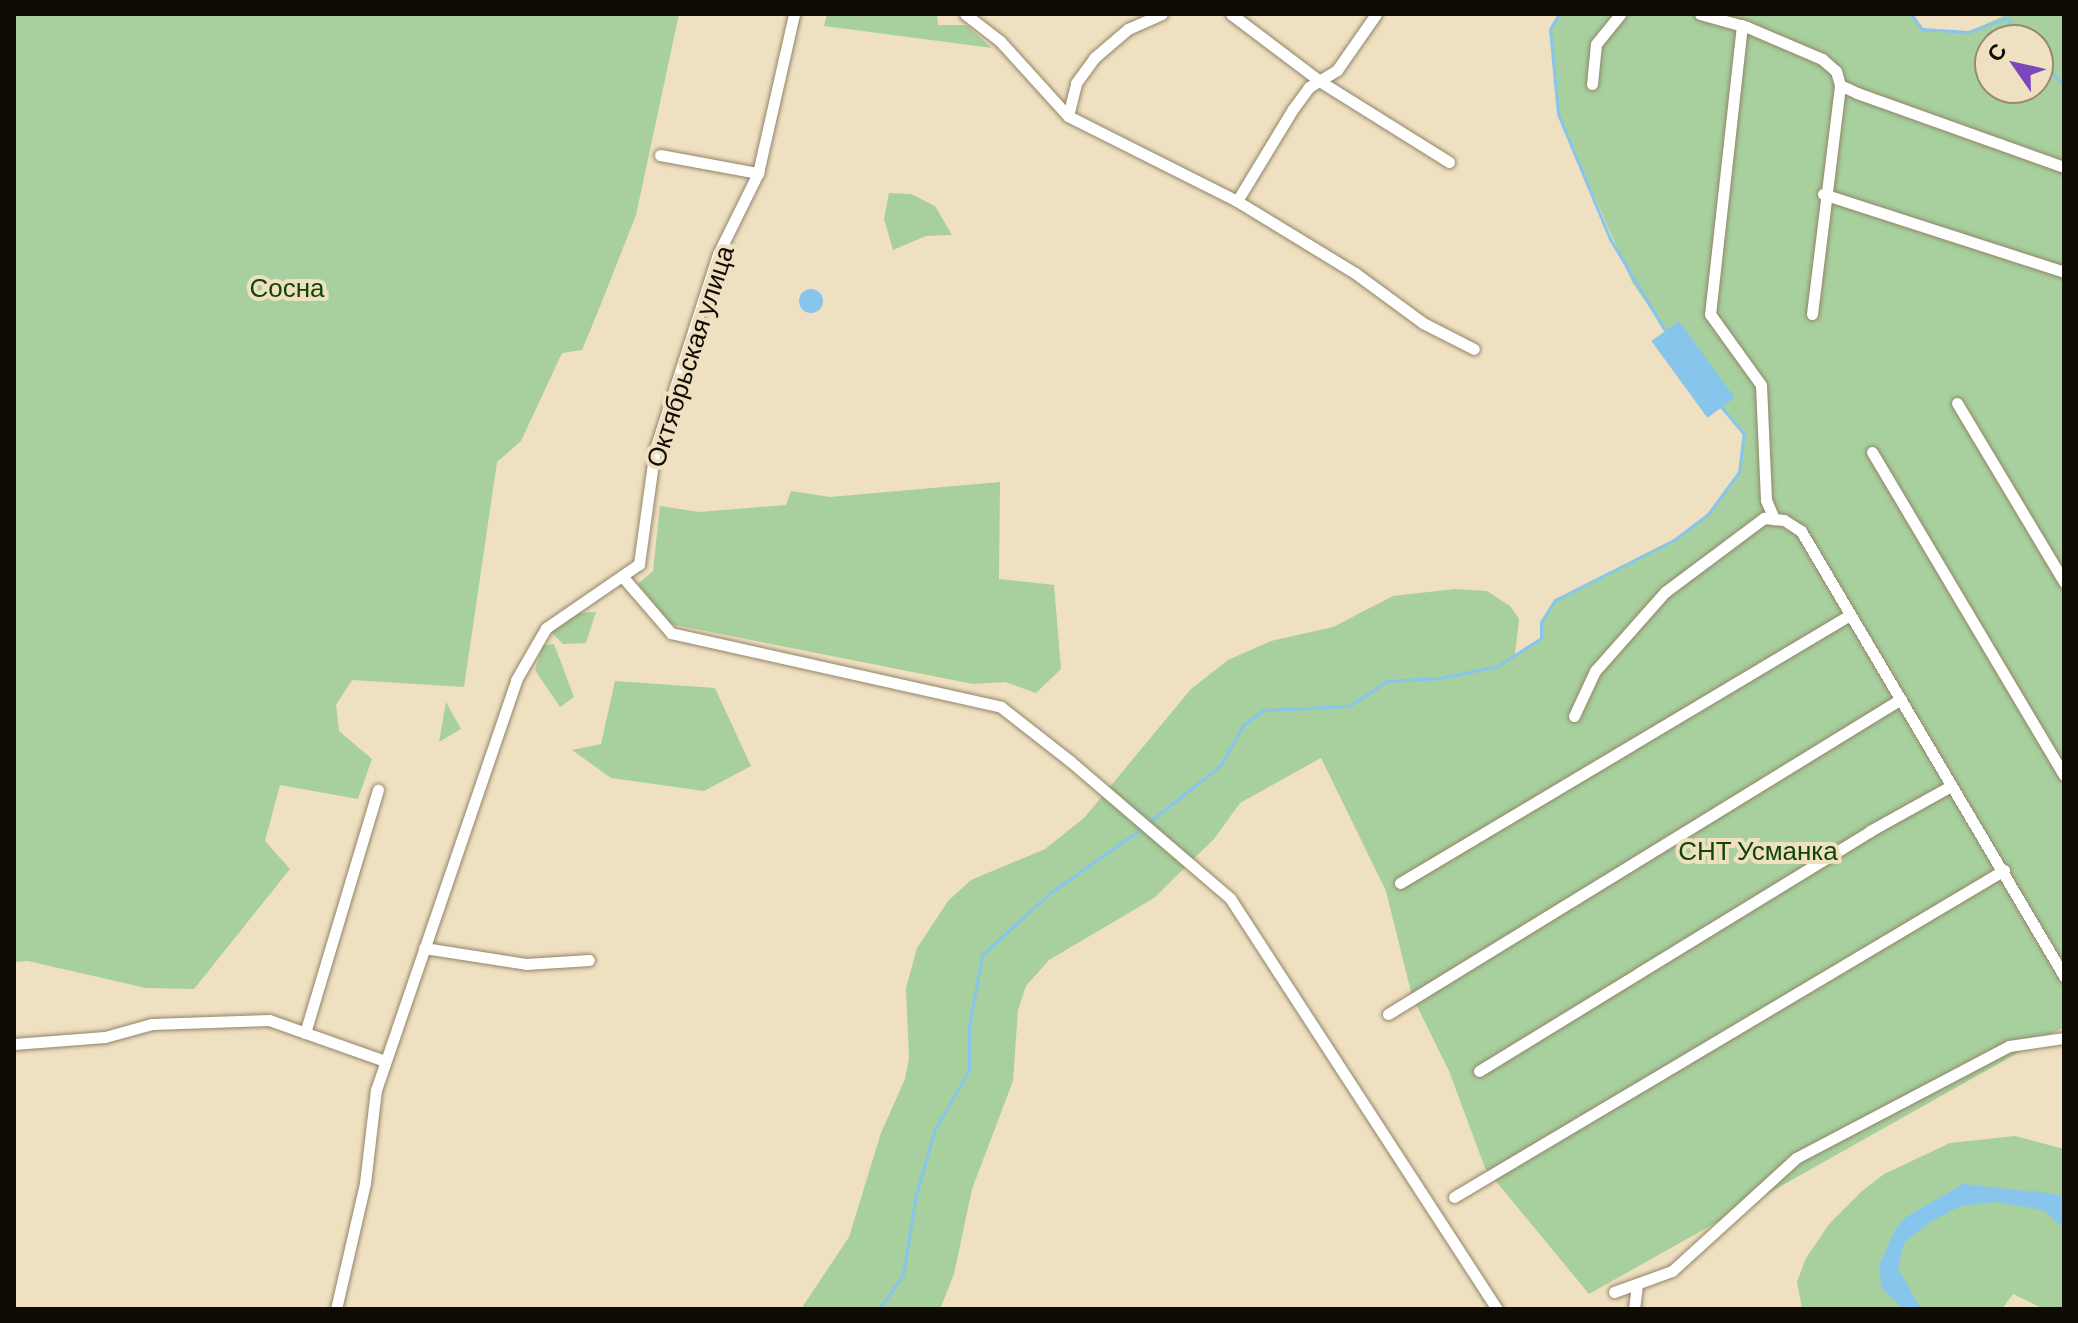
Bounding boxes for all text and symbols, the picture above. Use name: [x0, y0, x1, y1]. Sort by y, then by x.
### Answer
north arrow: [1974, 24, 2054, 104]
text: С: [1981, 38, 2011, 66]
street label: Октябрьская улица: [638, 241, 740, 471]
park label: Сосна: [249, 271, 325, 303]
park label: СНТ Усманка: [1678, 834, 1838, 866]

